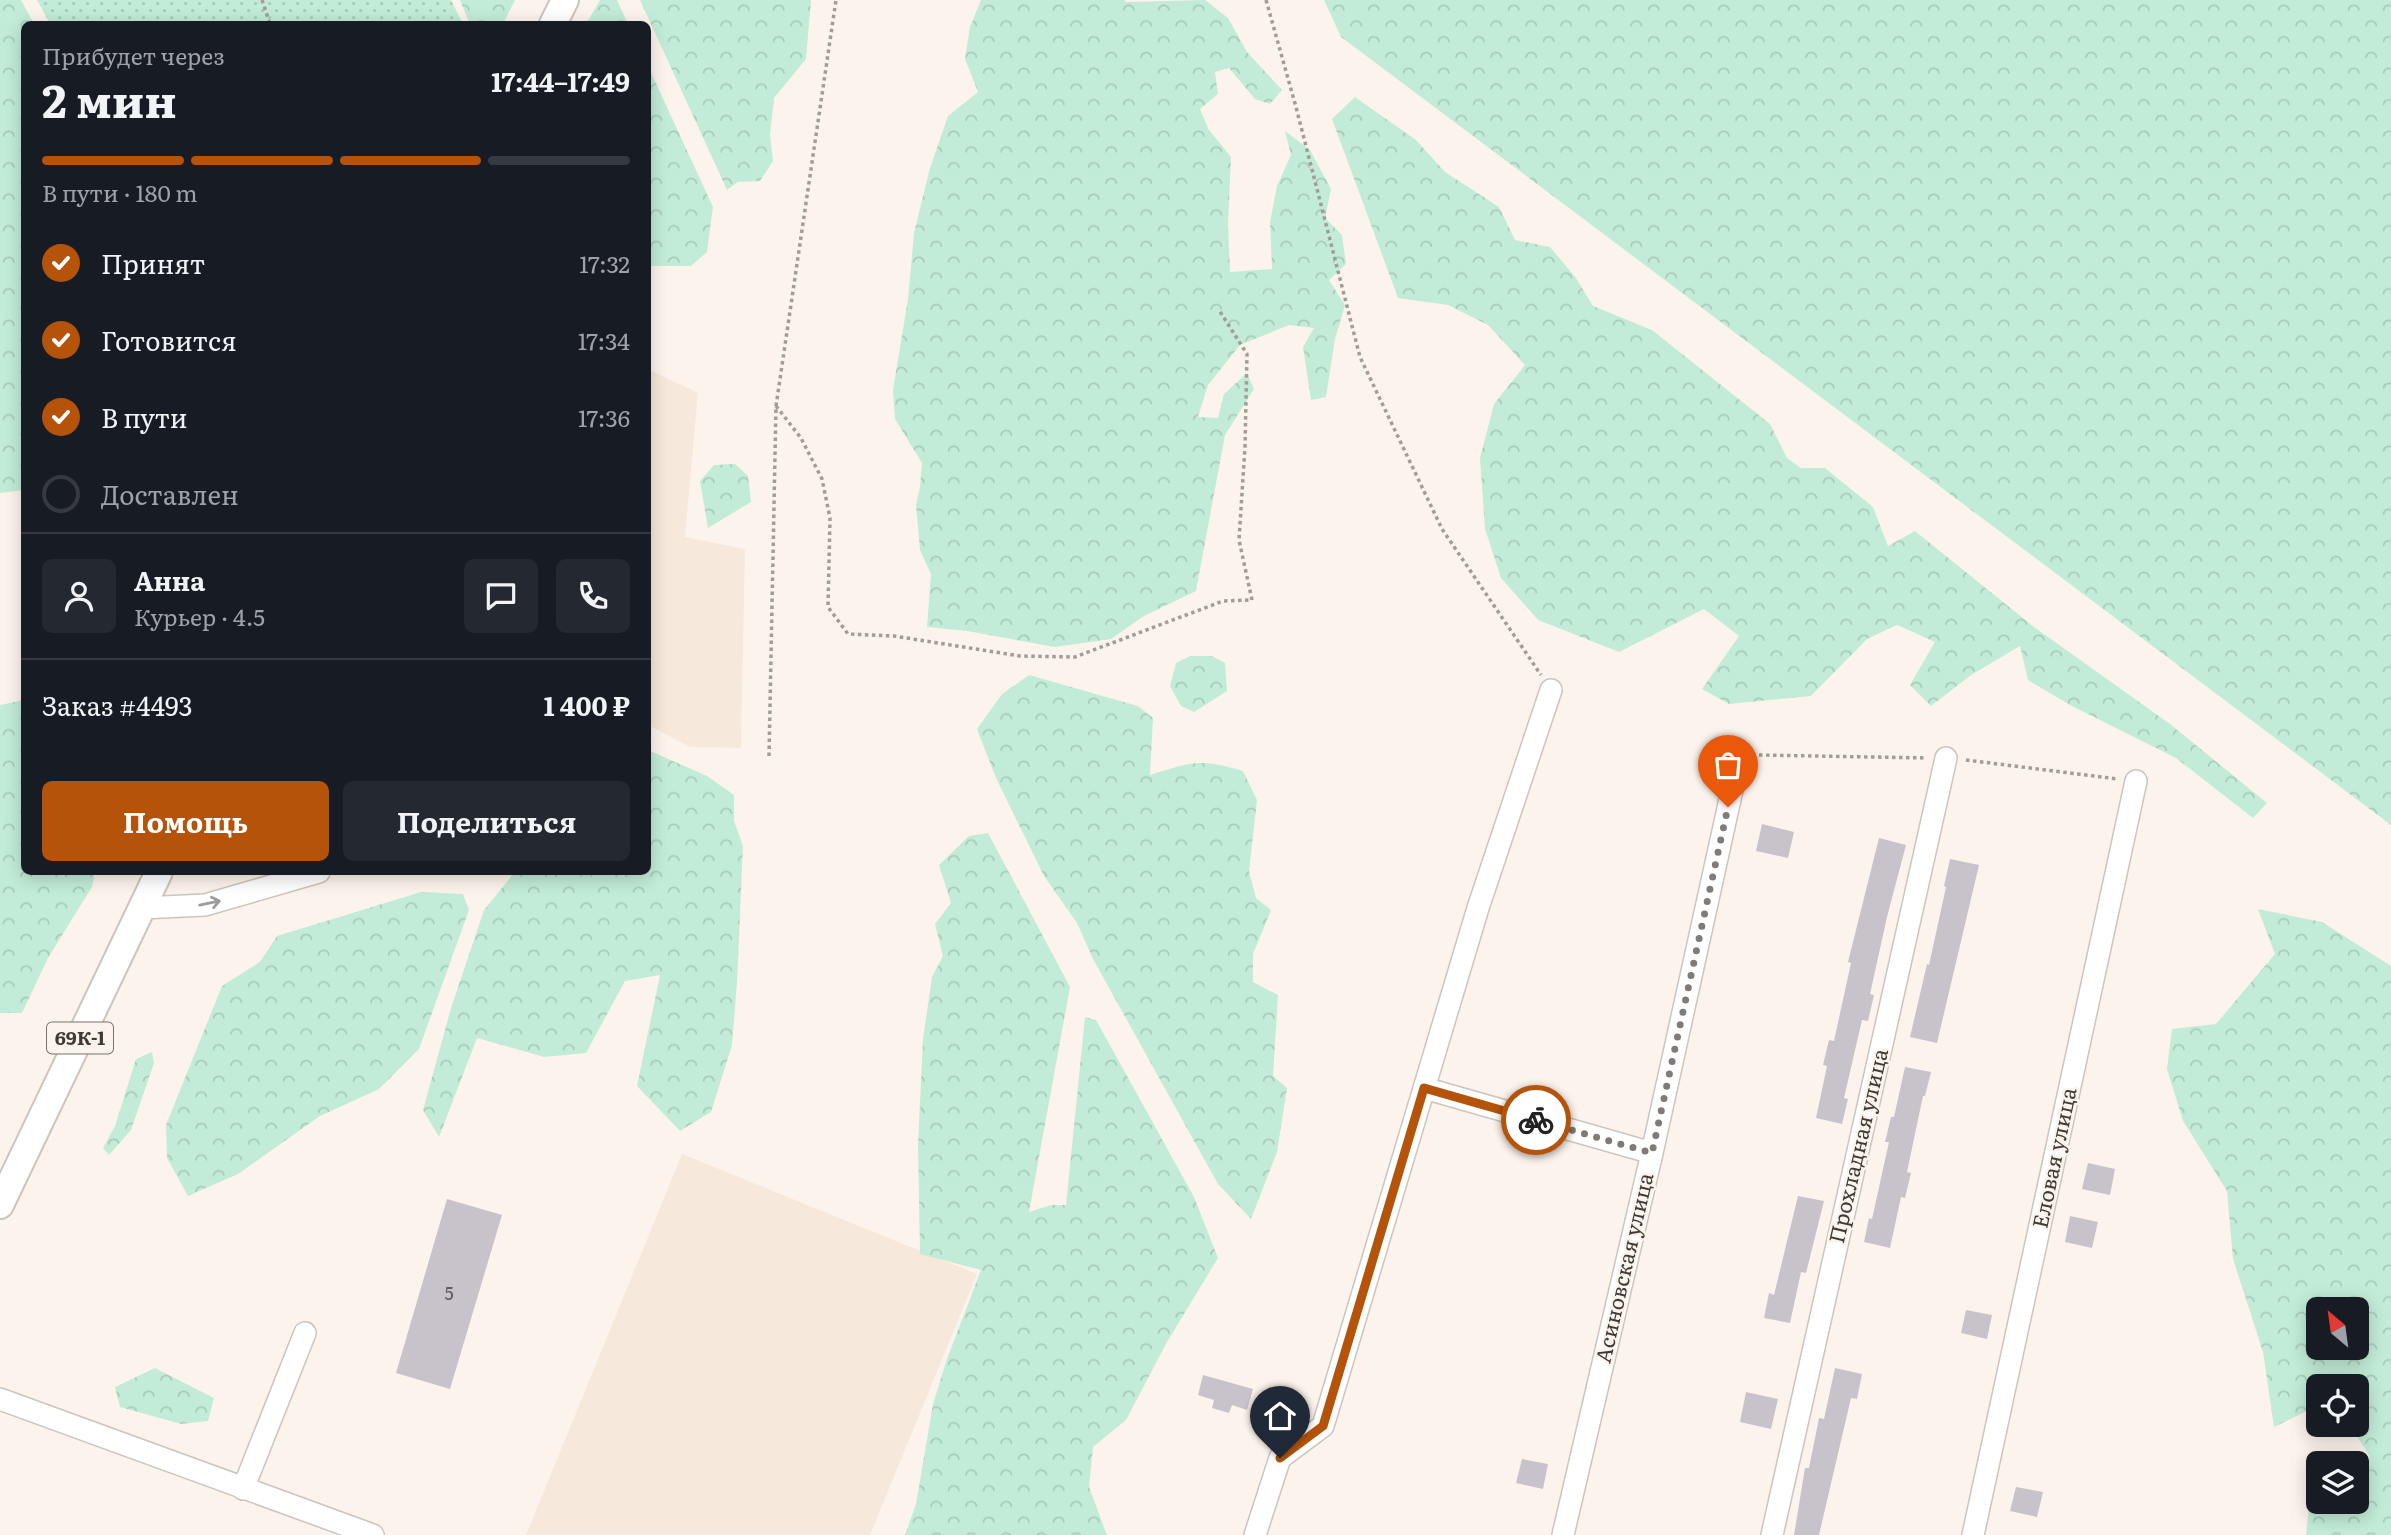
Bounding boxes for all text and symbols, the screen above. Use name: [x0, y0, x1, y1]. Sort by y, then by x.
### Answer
text: Прибудет через: [42, 38, 225, 72]
text: 17:44–17:49: [491, 61, 630, 100]
text: 2 мин: [42, 64, 177, 132]
text: В пути · 180 m: [42, 175, 198, 209]
text: Принят: [101, 243, 205, 282]
icon: check: [42, 244, 80, 282]
text: 17:32: [579, 246, 630, 280]
text: Готовится: [101, 320, 237, 359]
icon: check: [42, 321, 80, 359]
text: 17:34: [578, 323, 630, 357]
text: В пути: [101, 397, 188, 436]
icon: check: [42, 398, 80, 436]
text: 17:36: [578, 400, 630, 434]
text: Доставлен: [101, 474, 239, 513]
button: person: [42, 559, 116, 633]
button: chat: [464, 559, 538, 633]
button: phone: [556, 559, 630, 633]
text: Анна: [134, 560, 205, 599]
text: Курьер · 4.5: [134, 599, 265, 633]
text: Заказ #4493: [42, 685, 193, 724]
text: 1 400 ₽: [544, 685, 630, 724]
pin: [1698, 735, 1758, 807]
icon: bag: [1709, 746, 1747, 784]
button: Помощь: [42, 781, 329, 861]
button: Поделиться: [343, 781, 630, 861]
one-way arrow: [198, 896, 220, 909]
road number: 69К-1: [47, 1022, 113, 1054]
street label: Прохладная улица: [1819, 1044, 1894, 1246]
street label: Еловая улица: [2023, 1084, 2083, 1231]
courier: [1501, 1085, 1571, 1155]
icon: bike: [1517, 1101, 1555, 1139]
street label: Асиновская улица: [1586, 1169, 1660, 1366]
house number: 5: [444, 1279, 454, 1306]
north arrow: [2306, 1297, 2370, 1360]
map controls: [2306, 1297, 2369, 1514]
button: locate: [2306, 1374, 2369, 1437]
pin: [1250, 1386, 1310, 1458]
icon: home: [1261, 1397, 1299, 1435]
button: layers: [2306, 1451, 2369, 1514]

